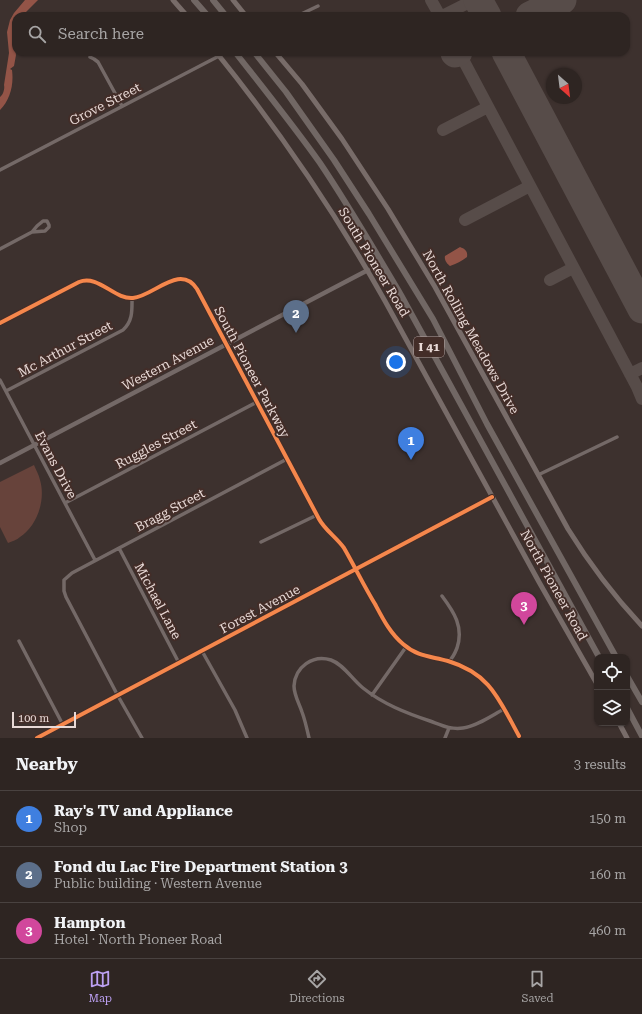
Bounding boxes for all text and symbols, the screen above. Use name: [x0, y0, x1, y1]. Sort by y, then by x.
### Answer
search box: [12, 12, 630, 56]
icon: search: [26, 23, 48, 45]
text: Search here: [58, 25, 144, 43]
north arrow: [546, 68, 582, 104]
street label: Grove Street: [67, 80, 143, 128]
street label: South Pioneer Road: [335, 205, 413, 320]
street label: North Rolling Meadows Drive: [420, 248, 522, 416]
pin: 2: [283, 300, 309, 333]
street label: South Pioneer Parkway: [211, 304, 293, 440]
street label: Mc Arthur Street: [15, 318, 115, 380]
street label: Western Avenue: [120, 333, 216, 393]
road number: I 41: [414, 337, 444, 357]
your location: [386, 352, 406, 372]
street label: Ruggles Street: [113, 416, 199, 472]
pin: 1: [398, 427, 424, 460]
street label: Evans Drive: [32, 429, 80, 501]
street label: Bragg Street: [133, 485, 207, 535]
street label: North Pioneer Road: [517, 527, 591, 644]
street label: Michael Lane: [132, 560, 184, 642]
street label: Forest Avenue: [217, 582, 303, 636]
pin: 3: [511, 592, 537, 625]
map controls: [594, 654, 630, 726]
button: locate: [594, 654, 630, 690]
button: layers: [594, 690, 630, 726]
scale bar: [12, 710, 76, 729]
text: 100 m: [18, 712, 49, 725]
text: Nearby: [16, 754, 78, 774]
text: 3 results: [574, 757, 626, 772]
text: Ray's TV and Appliance: [54, 802, 233, 820]
text: 1: [25, 811, 33, 826]
text: 150 m: [589, 811, 626, 826]
text: Shop: [54, 820, 87, 835]
text: Fond du Lac Fire Department Station 3: [54, 858, 348, 876]
text: 2: [25, 867, 33, 882]
text: 160 m: [589, 867, 626, 882]
text: Public building · Western Avenue: [54, 876, 262, 891]
text: Hampton: [54, 914, 125, 932]
text: 3: [25, 923, 33, 938]
text: 460 m: [589, 923, 626, 938]
text: Hotel · North Pioneer Road: [54, 932, 222, 947]
tab: Map: [89, 968, 112, 1005]
tab: Directions: [289, 968, 344, 1005]
tab: Saved: [522, 968, 553, 1005]

